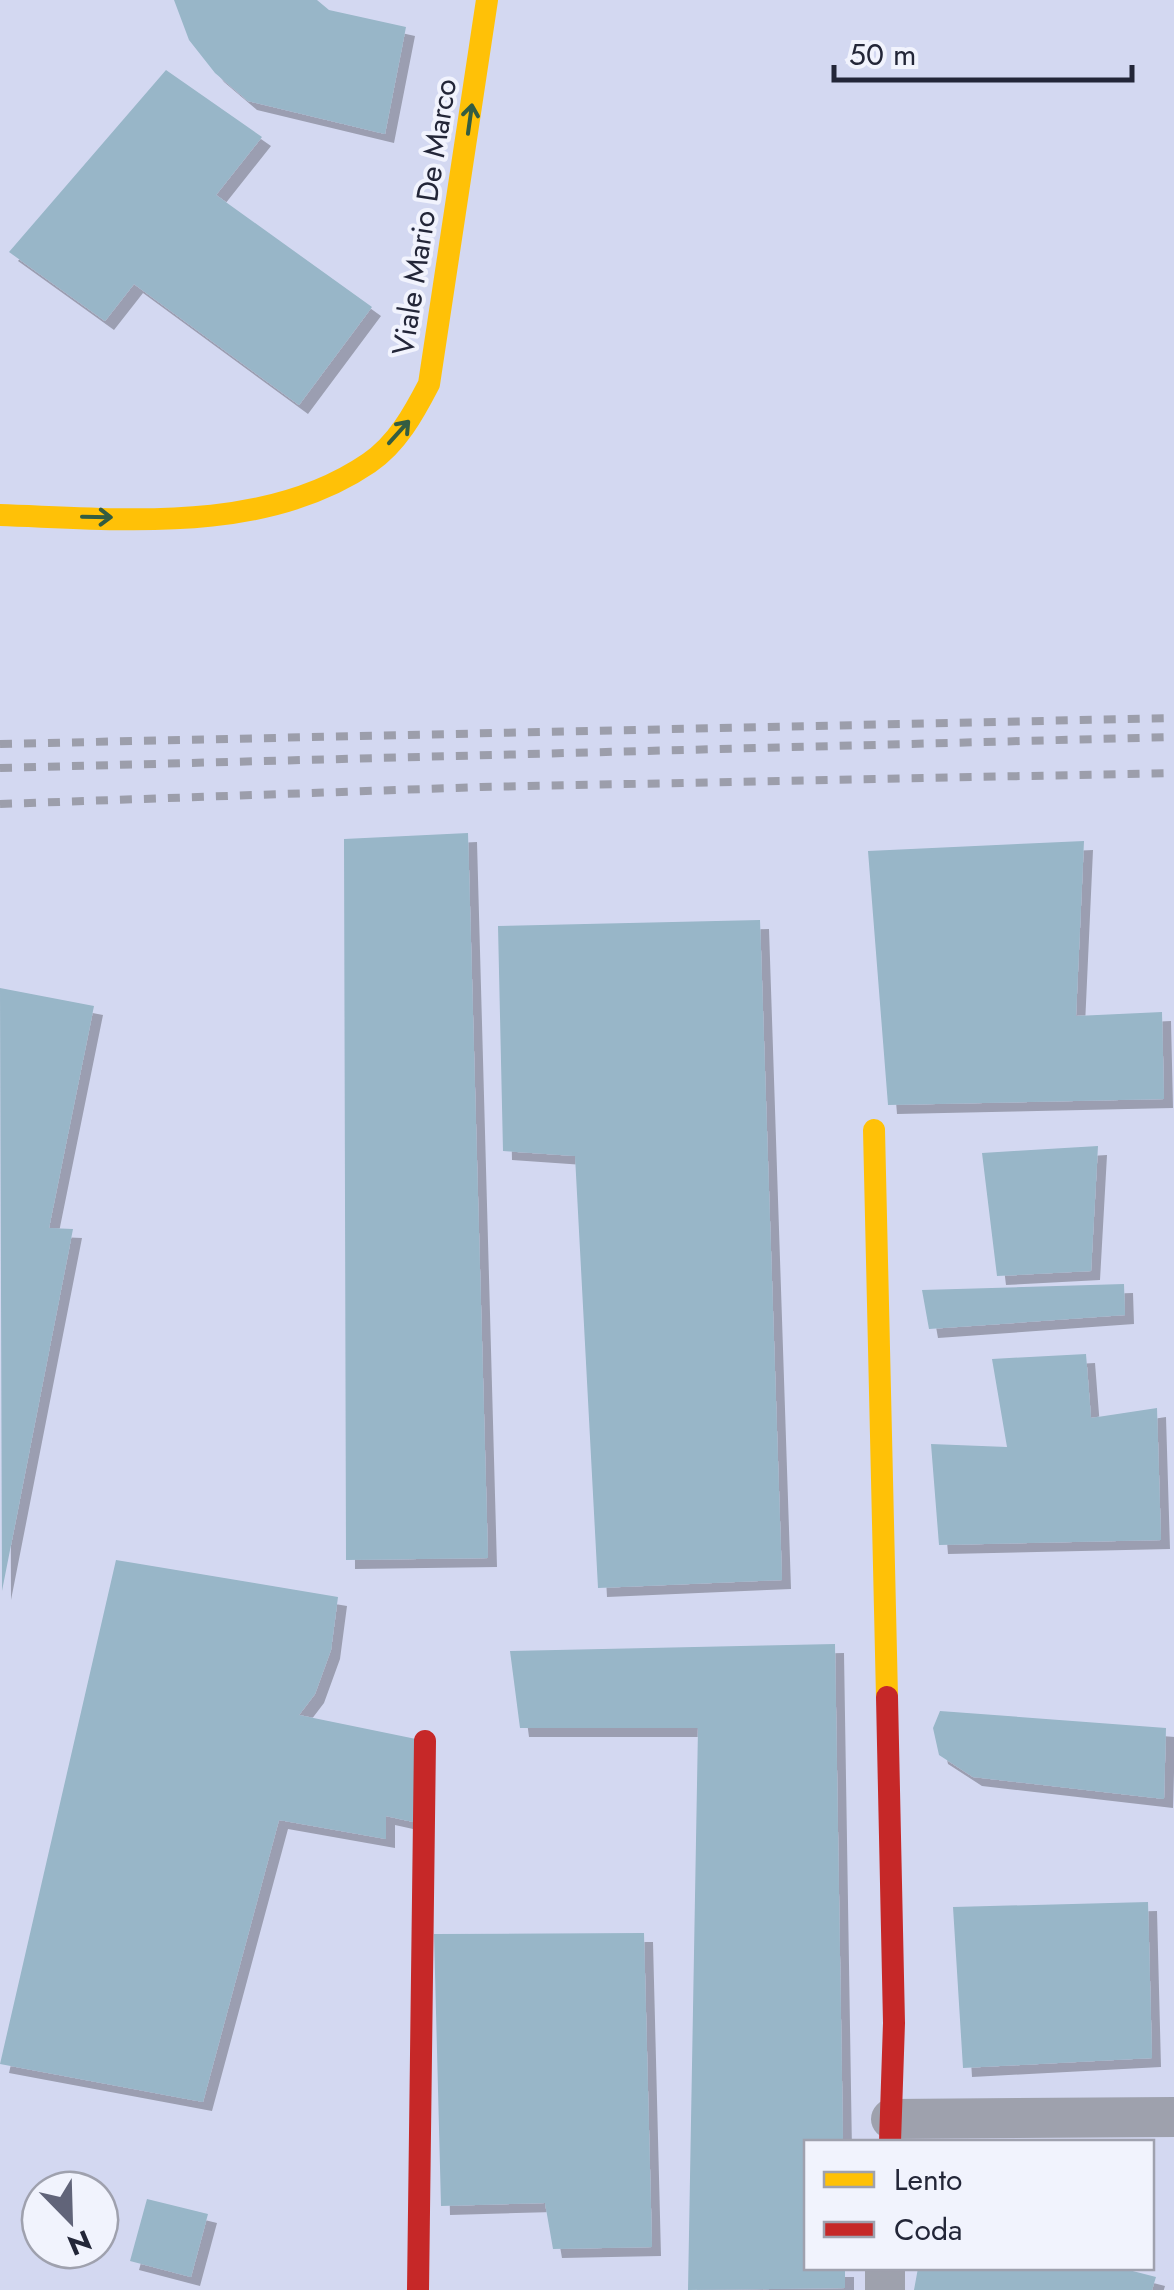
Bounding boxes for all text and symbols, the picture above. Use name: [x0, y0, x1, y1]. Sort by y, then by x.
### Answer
scale bar: [834, 20, 1132, 82]
text: 50 m: [849, 33, 916, 76]
street label: Viale Mario De Marco: [381, 75, 467, 359]
one-way arrow: [461, 103, 479, 136]
one-way arrow: [387, 419, 411, 445]
one-way arrow: [81, 508, 113, 527]
legend: [804, 2140, 1154, 2270]
text: Lento: [894, 2158, 962, 2201]
north arrow: [20, 2170, 120, 2270]
text: Coda: [894, 2208, 962, 2251]
text: N: [61, 2219, 98, 2266]

